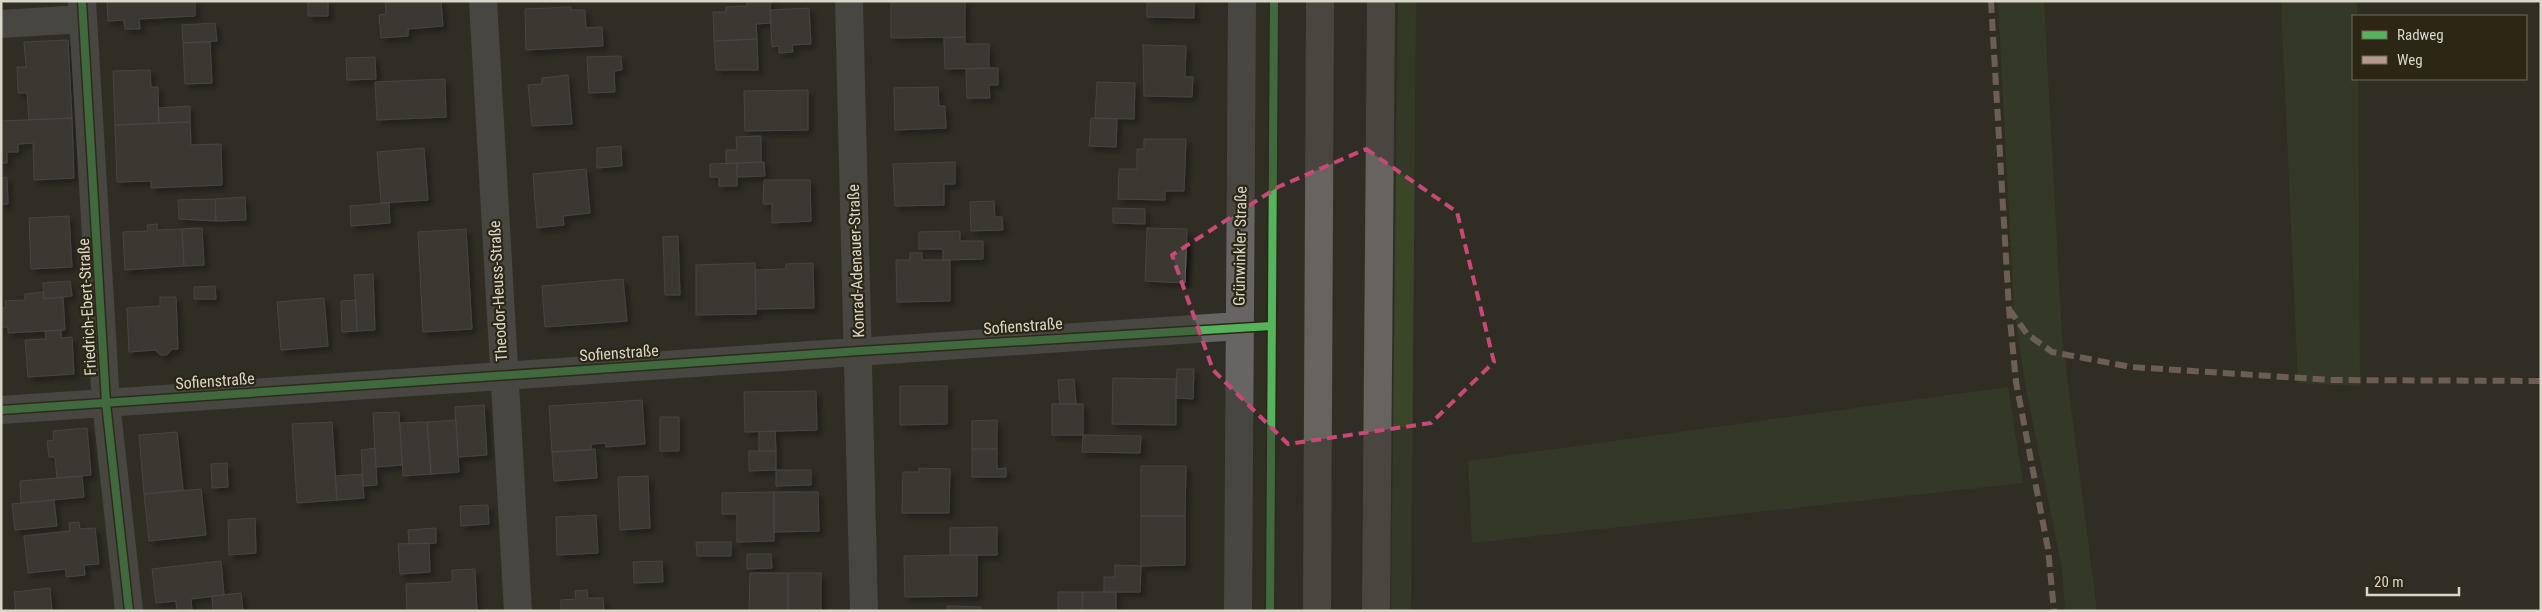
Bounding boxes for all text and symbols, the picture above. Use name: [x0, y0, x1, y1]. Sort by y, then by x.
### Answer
legend: [2352, 15, 2527, 80]
text: Radweg: [2397, 26, 2444, 44]
text: Weg: [2397, 51, 2423, 69]
street label: Konrad-Adenauer-Straße: [844, 184, 868, 338]
street label: Grünwinkler Straße: [1229, 186, 1251, 306]
street label: Theodor-Heuss-Straße: [485, 220, 511, 362]
street label: Friedrich-Ebert-Straße: [74, 238, 100, 376]
street label: Sofienstraße: [983, 314, 1063, 338]
street label: Sofienstraße: [579, 341, 659, 365]
street label: Sofienstraße: [175, 369, 255, 393]
scale bar: [2367, 564, 2460, 596]
text: 20 m: [2374, 573, 2404, 591]

